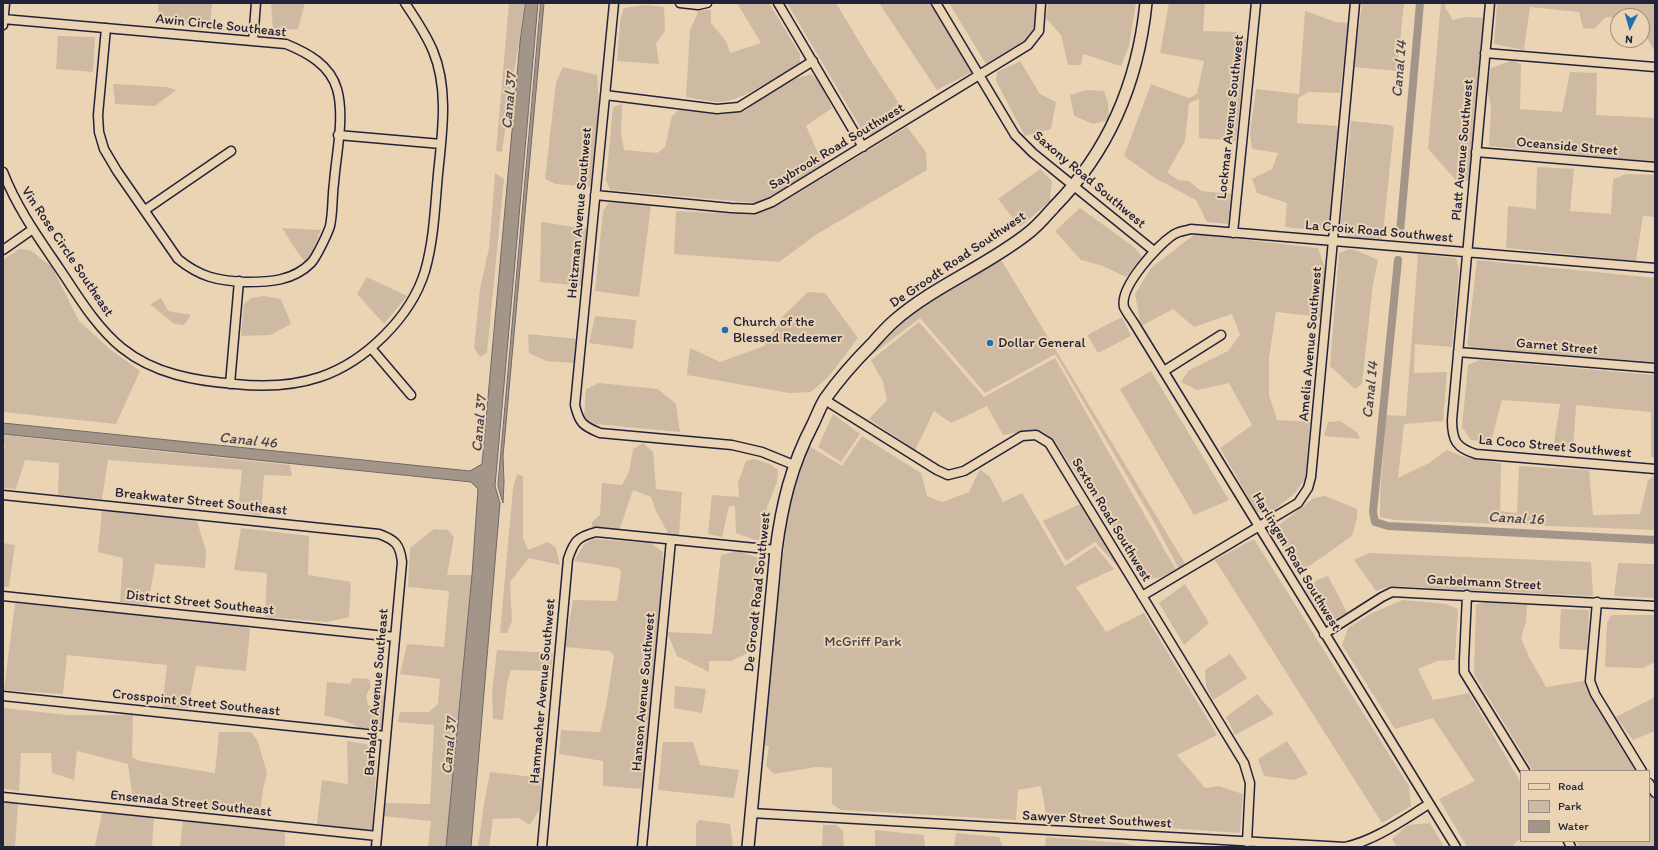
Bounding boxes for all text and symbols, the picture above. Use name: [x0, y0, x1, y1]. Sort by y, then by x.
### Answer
north arrow: [1610, 8, 1650, 48]
street label: Awin Circle Southeast: [155, 11, 287, 41]
text: N: [1625, 33, 1633, 46]
street label: Lockmar Avenue Southwest: [1214, 34, 1248, 200]
water label: Canal 14: [1389, 40, 1411, 98]
water label: Canal 37: [499, 72, 521, 130]
street label: Platt Avenue Southwest: [1448, 78, 1478, 222]
street label: Saybrook Road Southwest: [766, 100, 908, 194]
street label: Heitzman Avenue Southwest: [564, 127, 596, 299]
street label: Saxony Road Southwest: [1029, 128, 1149, 232]
street label: Oceanside Street: [1515, 134, 1619, 160]
street label: Vin Rose Circle Southeast: [17, 184, 117, 320]
street label: De Groodt Road Southwest: [887, 208, 1029, 312]
street label: La Croix Road Southwest: [1304, 217, 1454, 247]
street label: Amelia Avenue Southwest: [1296, 266, 1326, 422]
place label: Church of the Blessed Redeemer: [733, 314, 842, 346]
marker: Church of the Blessed Redeemer: [720, 325, 730, 335]
place label: Dollar General: [998, 335, 1085, 351]
street label: Garnet Street: [1515, 335, 1599, 359]
marker: Dollar General: [985, 338, 995, 348]
water label: Canal 14: [1359, 361, 1383, 419]
water label: Canal 37: [469, 395, 491, 453]
water label: Canal 46: [218, 429, 278, 453]
street label: La Coco Street Southwest: [1478, 432, 1632, 462]
street label: Sexton Road Southwest: [1067, 455, 1155, 585]
street label: Breakwater Street Southeast: [114, 485, 288, 519]
street label: Harlingen Road Southwest: [1248, 490, 1344, 634]
water label: Canal 16: [1488, 509, 1544, 529]
street label: De Groodt Road Southwest: [741, 511, 775, 673]
street label: Garbelmann Street: [1426, 572, 1542, 594]
street label: District Street Southeast: [125, 587, 275, 619]
street label: Hammacher Avenue Southwest: [527, 598, 559, 784]
street label: Barbados Avenue Southeast: [361, 608, 393, 776]
street label: Hanson Avenue Southwest: [629, 612, 659, 772]
park label: McGriff Park: [825, 634, 901, 650]
street label: Crosspoint Street Southeast: [111, 686, 281, 720]
water label: Canal 37: [439, 717, 461, 775]
legend: [1520, 770, 1650, 842]
text: Road: [1558, 779, 1584, 793]
street label: Ensenada Street Southeast: [109, 787, 273, 821]
text: Park: [1558, 799, 1582, 813]
street label: Sawyer Street Southwest: [1022, 808, 1172, 832]
text: Water: [1558, 819, 1589, 833]

